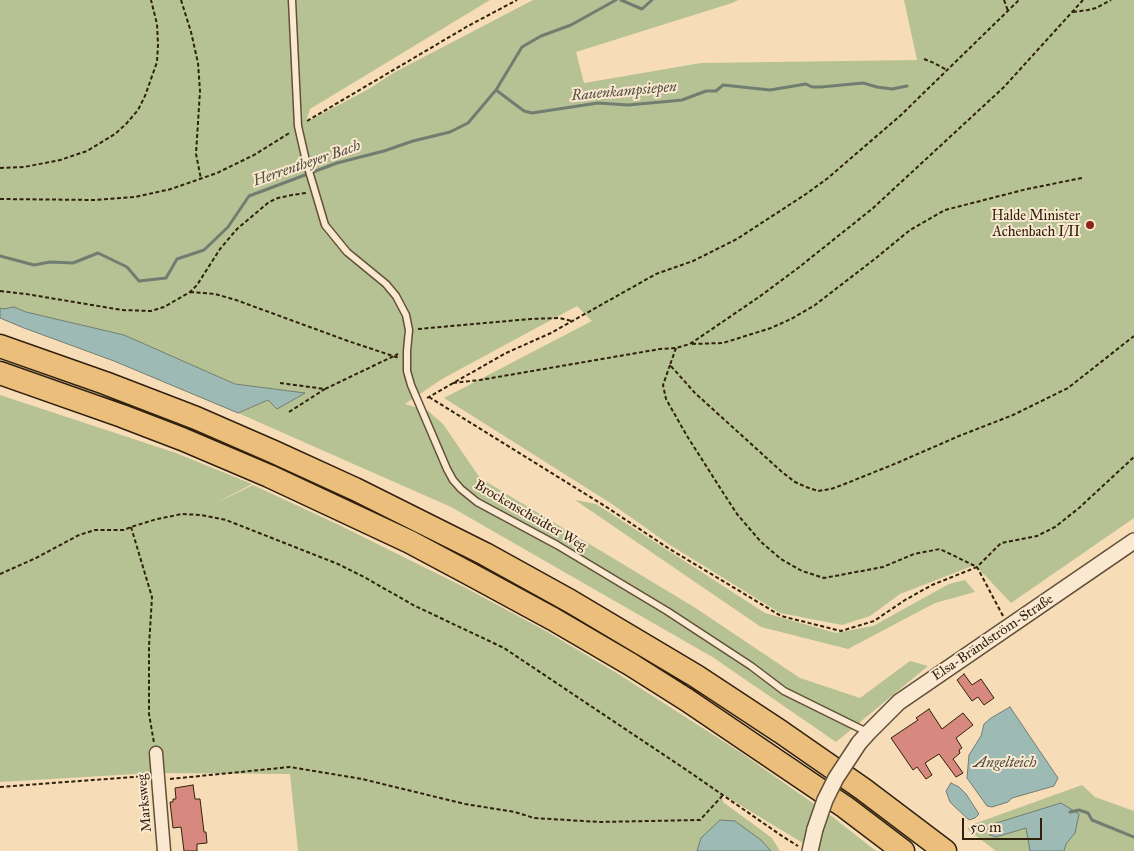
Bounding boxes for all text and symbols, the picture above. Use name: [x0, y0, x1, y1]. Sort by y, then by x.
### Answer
water label: Rauenkampsiepen: [571, 78, 677, 106]
water label: Herrentheyer Bach: [251, 137, 363, 191]
place label: Halde Minister Achenbach I/II: [992, 209, 1080, 242]
marker: Halde Minister Achenbach I/II: [1084, 219, 1096, 231]
street label: Brockenscheidter Weg: [471, 477, 589, 555]
street label: Elsa-Brändström-Straße: [929, 591, 1057, 685]
water label: Angelteich: [973, 754, 1037, 772]
street label: Marksweg: [134, 773, 156, 833]
scale bar: [964, 808, 1044, 840]
text: 50 m: [970, 818, 1002, 836]

